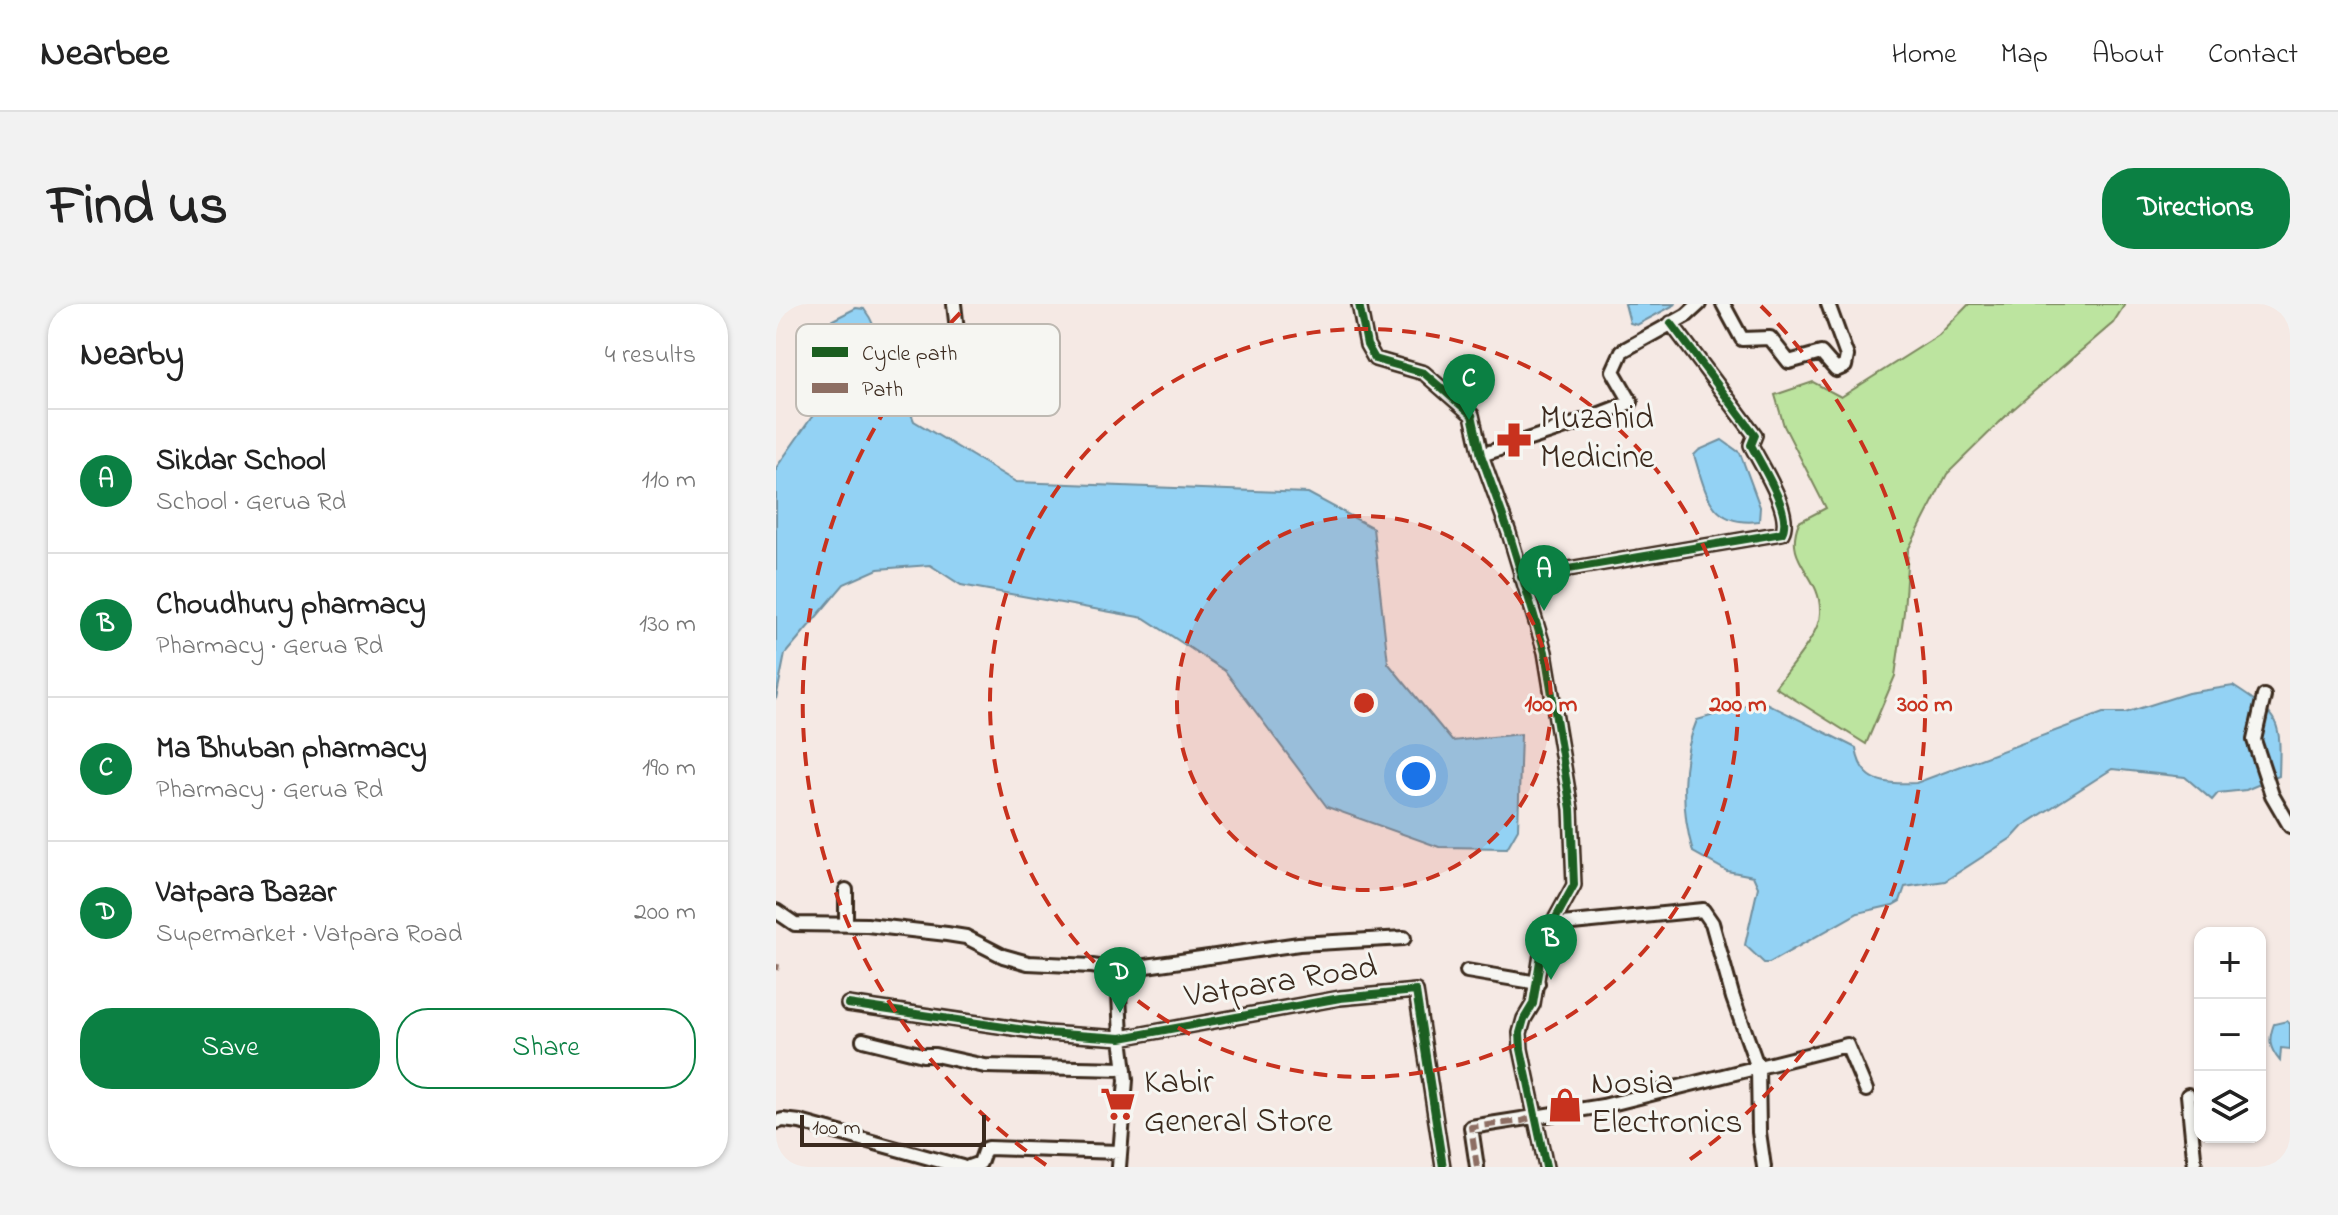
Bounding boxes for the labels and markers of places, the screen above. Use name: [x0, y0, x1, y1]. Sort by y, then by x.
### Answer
pin: C: [1443, 354, 1495, 420]
place label: Muzahid Medicine: [1540, 395, 1655, 484]
pharmacy icon: Muzahid Medicine: [1495, 421, 1533, 459]
pin: A: [1518, 545, 1570, 611]
centre of rings: [1350, 689, 1378, 717]
pin: B: [1525, 914, 1577, 980]
pin: D: [1094, 947, 1146, 1013]
place label: Kabir General Store: [1144, 1059, 1333, 1148]
place label: Nosia Electronics: [1591, 1060, 1743, 1149]
supermarket icon: Kabir General Store: [1099, 1085, 1137, 1123]
shop icon: Nosia Electronics: [1546, 1086, 1584, 1124]

